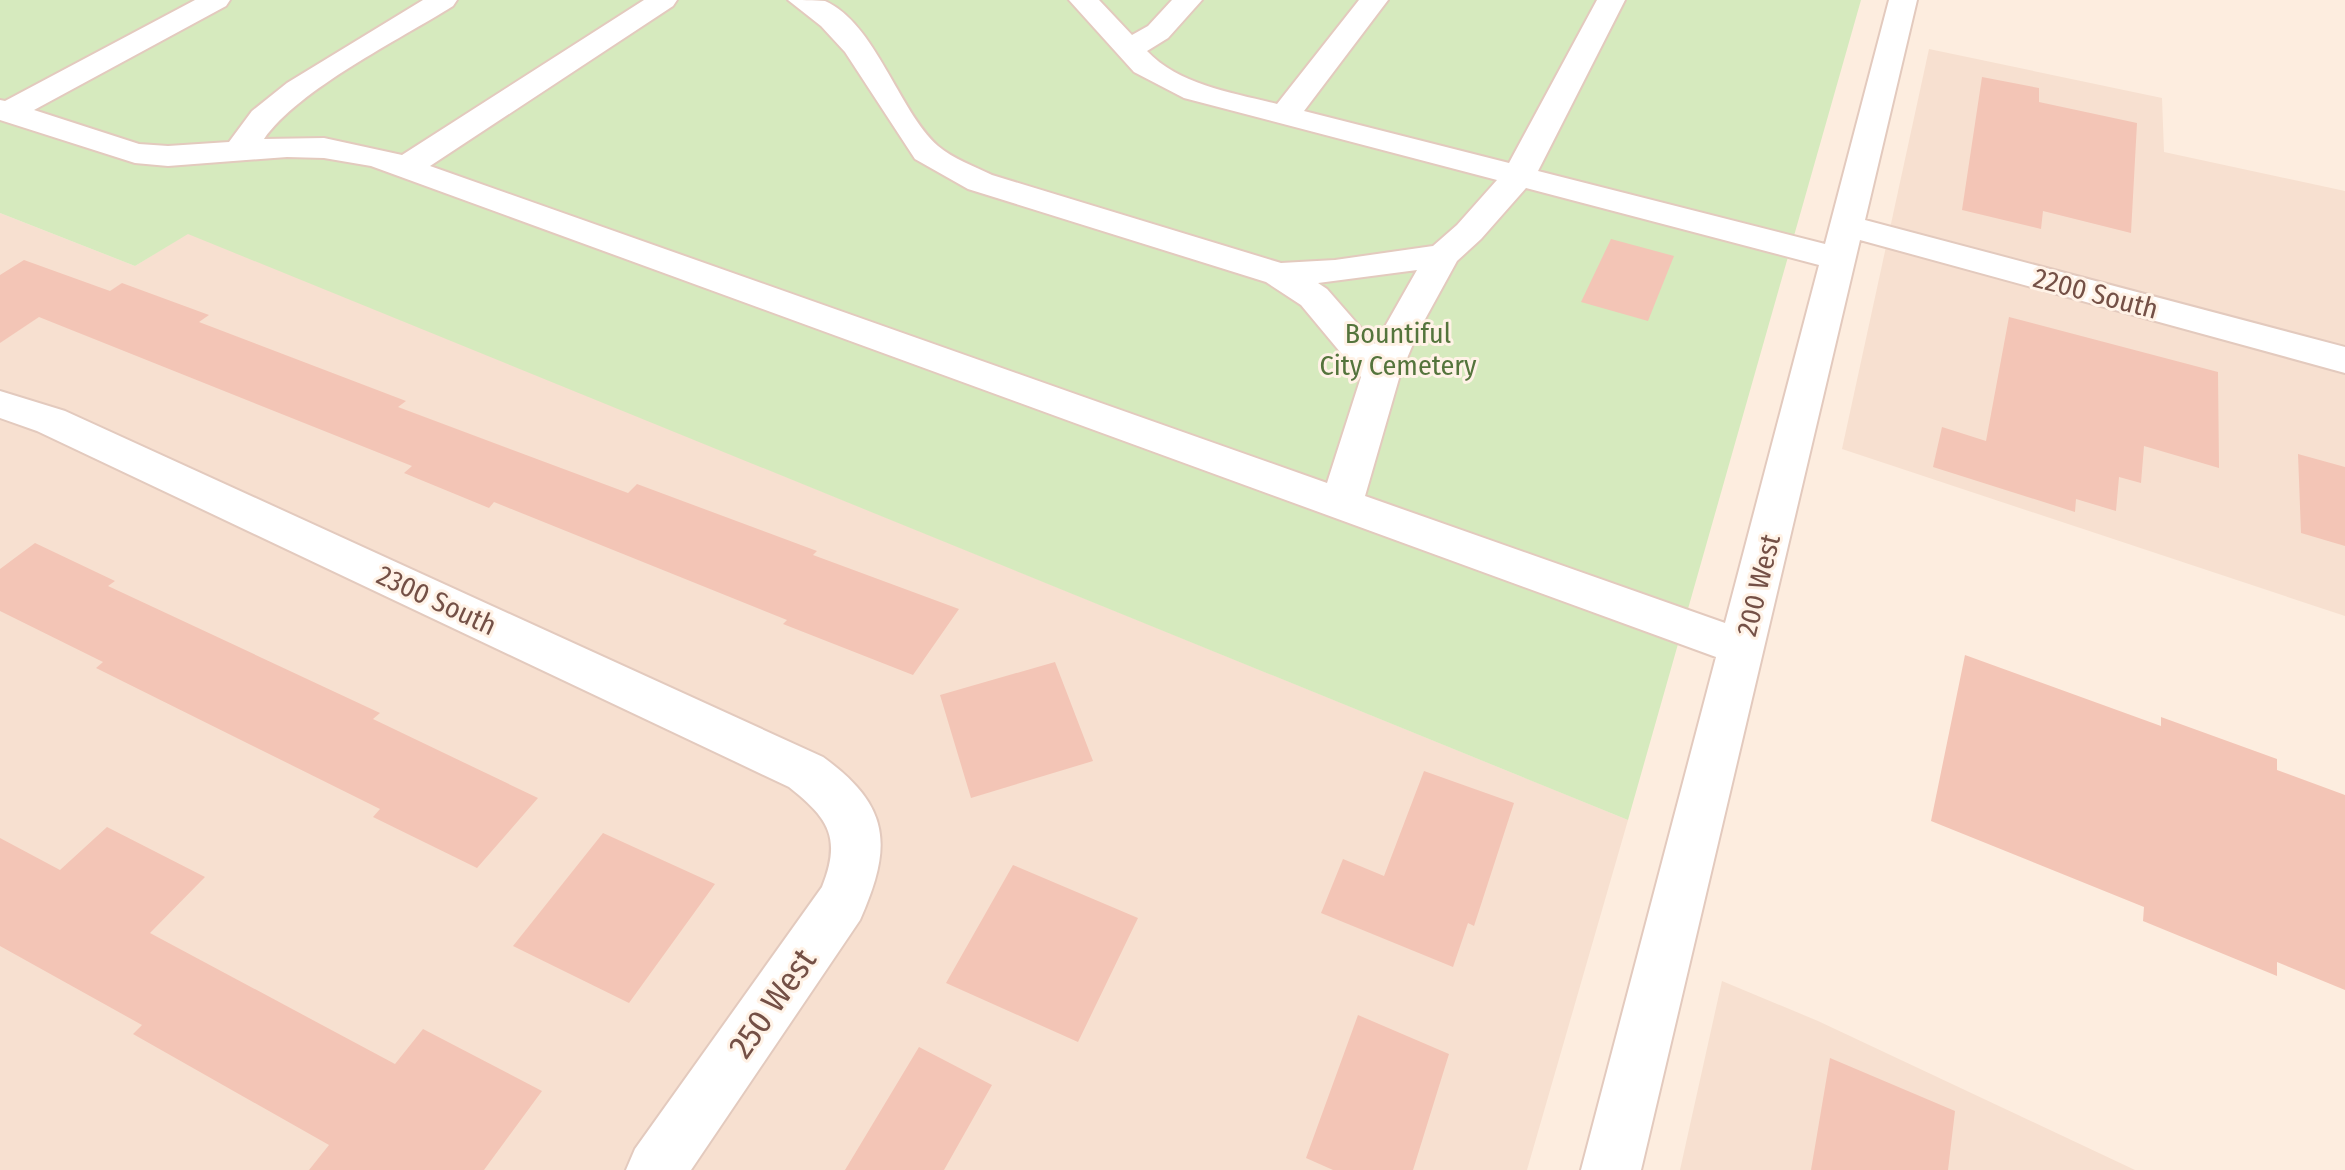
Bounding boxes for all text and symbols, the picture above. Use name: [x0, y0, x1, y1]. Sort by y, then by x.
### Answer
street label: 2200 South: [2030, 261, 2162, 326]
park label: Bountiful City Cemetery: [1319, 317, 1477, 382]
street label: 200 West: [1730, 530, 1787, 639]
street label: 2300 South: [372, 558, 502, 642]
street label: 250 West: [720, 940, 825, 1066]

